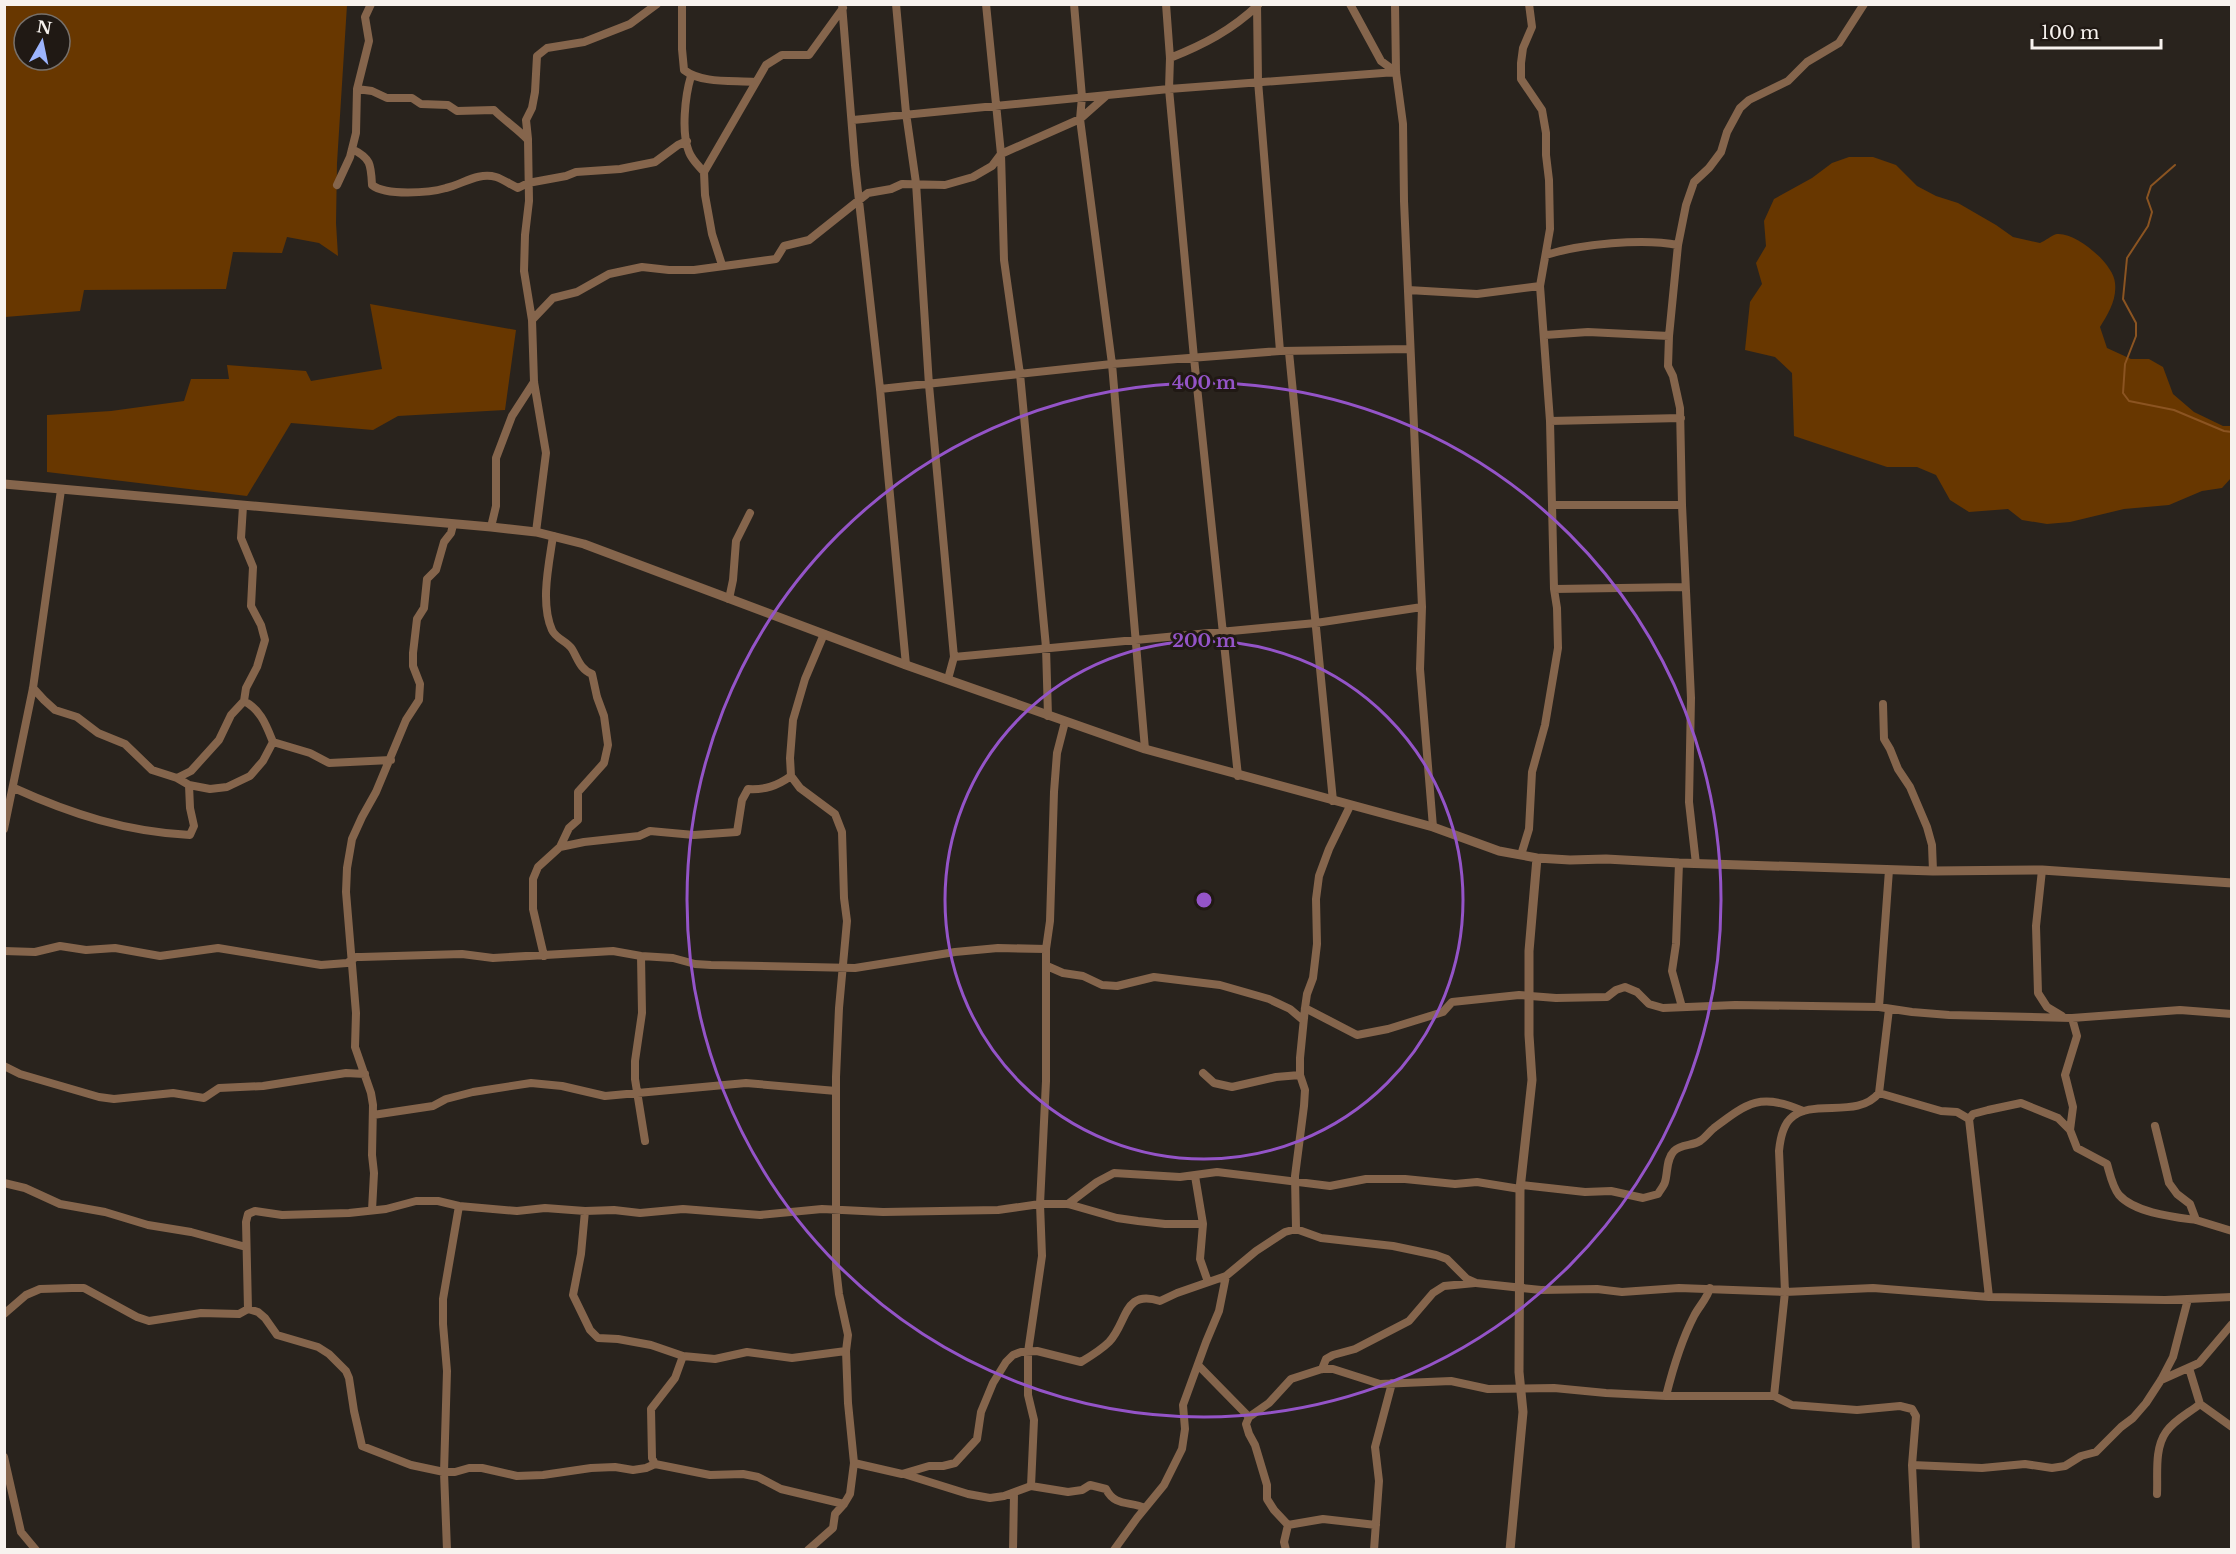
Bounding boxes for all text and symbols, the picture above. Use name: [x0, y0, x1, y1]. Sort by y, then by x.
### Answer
north arrow: [12, 12, 72, 72]
scale bar: [2032, 12, 2161, 50]
text: N: [35, 16, 53, 38]
text: 100 m: [2041, 22, 2099, 44]
text: 400 m: [1172, 372, 1236, 394]
text: 200 m: [1172, 630, 1236, 652]
centre of rings: [1194, 890, 1214, 910]

